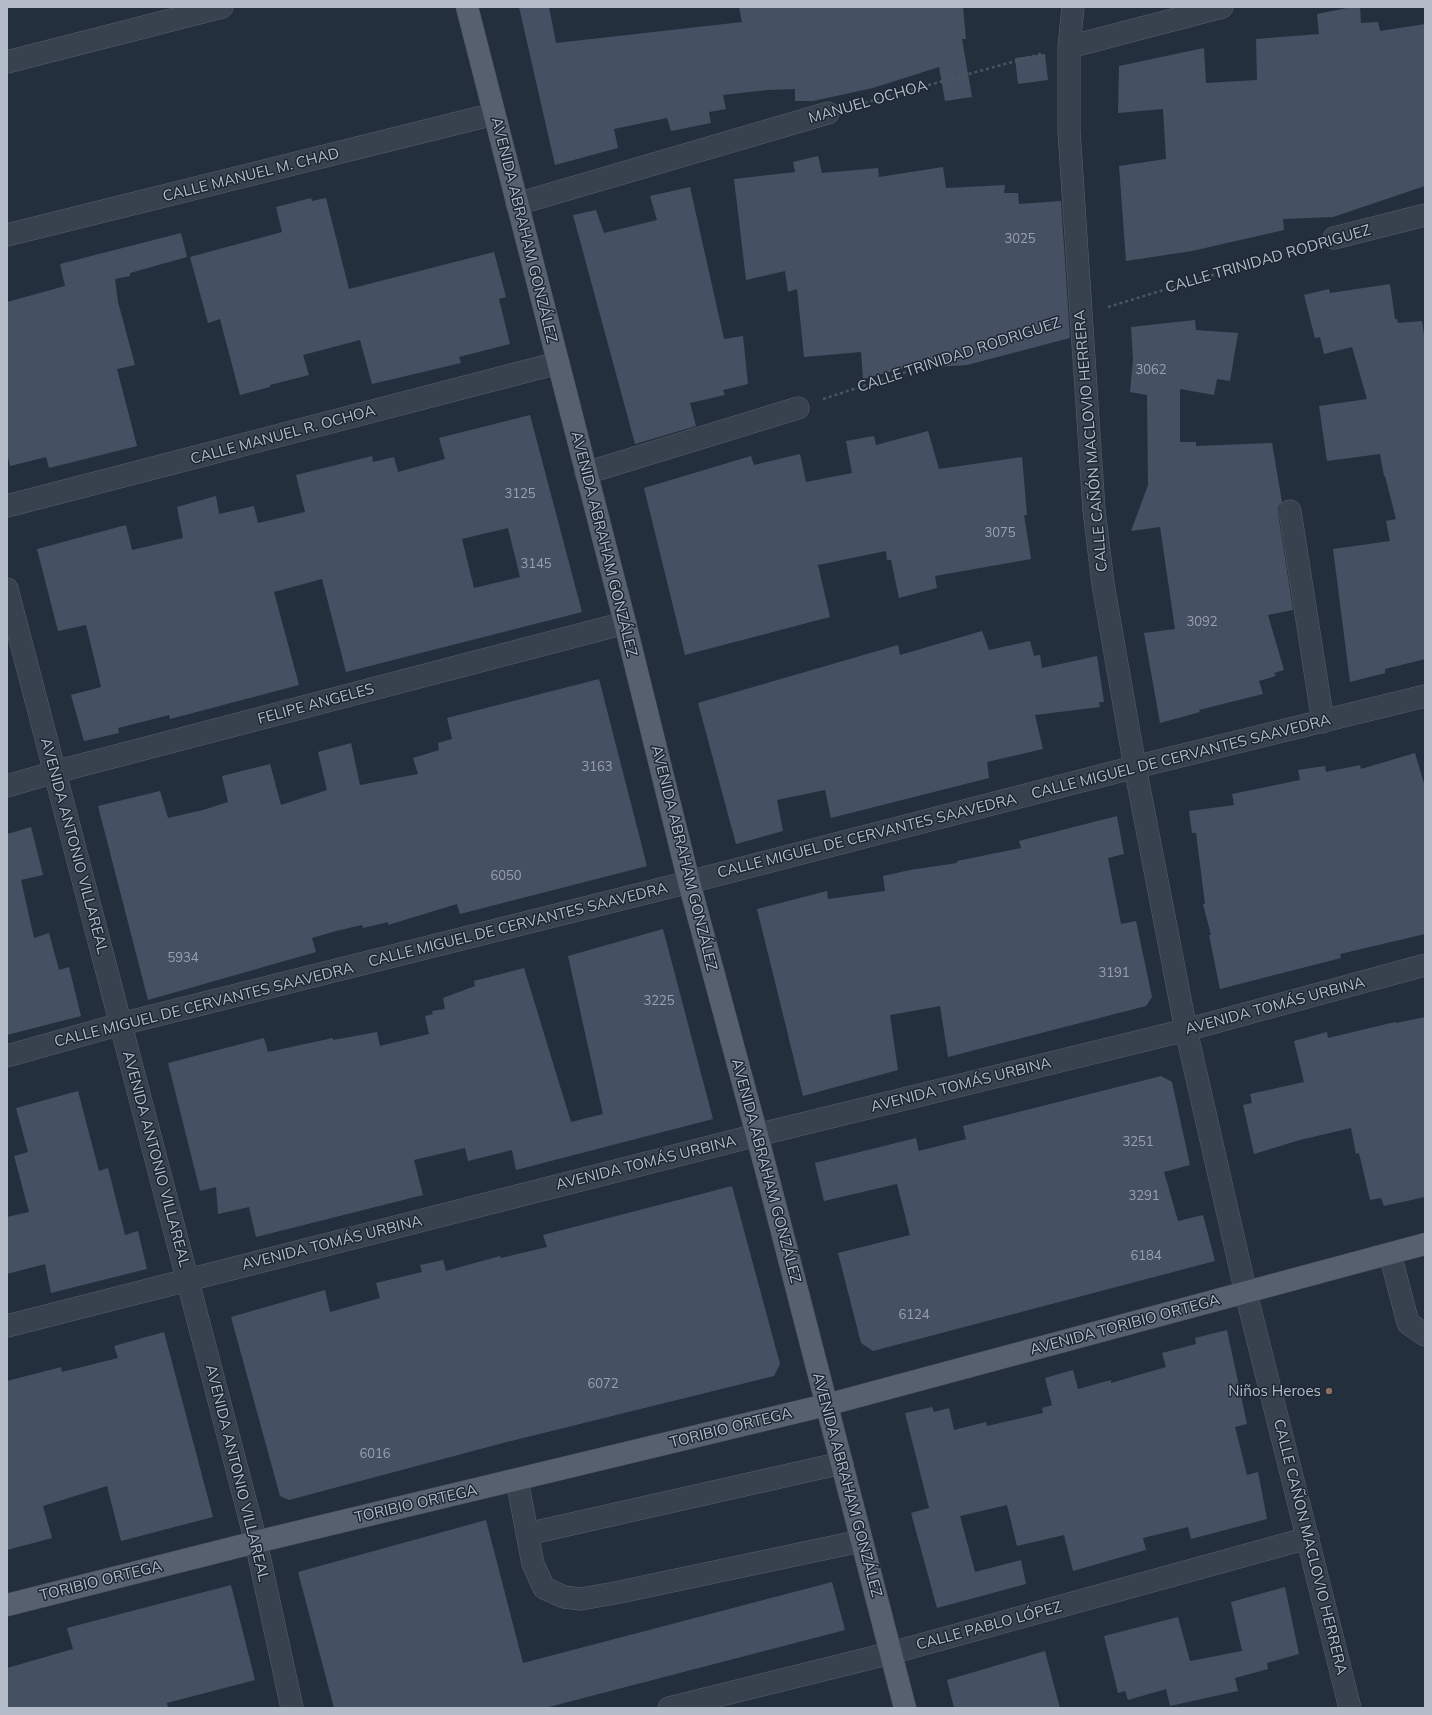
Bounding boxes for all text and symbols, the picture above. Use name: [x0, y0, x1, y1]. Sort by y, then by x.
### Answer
street label: MANUEL OCHOA: [807, 76, 929, 128]
street label: AVENIDA ABRAHAM GONZÁLEZ: [487, 115, 561, 345]
street label: CALLE MANUEL M. CHAD: [161, 144, 341, 206]
street label: CALLE TRINIDAD RODRIGUEZ: [1163, 221, 1373, 297]
house number: 3025: [1004, 231, 1036, 247]
street label: CALLE CAÑÓN MACLOVIO HERRERA: [1071, 309, 1111, 573]
street label: CALLE TRINIDAD RODRIGUEZ: [855, 314, 1063, 396]
house number: 3062: [1135, 362, 1167, 378]
street label: CALLE MANUEL R. OCHOA: [189, 402, 377, 468]
street label: AVENIDA ABRAHAM GONZÁLEZ: [567, 429, 641, 659]
house number: 3125: [504, 486, 536, 502]
house number: 3075: [984, 525, 1016, 541]
house number: 3145: [520, 556, 552, 572]
house number: 3092: [1186, 614, 1218, 630]
street label: FELIPE ANGELES: [256, 680, 376, 728]
street label: CALLE MIGUEL DE CERVANTES SAAVEDRA: [1029, 711, 1333, 803]
street label: AVENIDA ANTONIO VILLAREAL: [36, 736, 112, 956]
street label: AVENIDA ABRAHAM GONZÁLEZ: [647, 743, 721, 973]
house number: 3163: [581, 759, 613, 775]
street label: CALLE MIGUEL DE CERVANTES SAAVEDRA: [715, 790, 1019, 882]
house number: 6050: [490, 868, 522, 884]
street label: CALLE MIGUEL DE CERVANTES SAAVEDRA: [366, 879, 670, 971]
house number: 5934: [167, 950, 199, 966]
street label: CALLE MIGUEL DE CERVANTES SAAVEDRA: [52, 959, 356, 1051]
house number: 3191: [1098, 965, 1130, 981]
street label: AVENIDA TOMÁS URBINA: [1183, 973, 1367, 1039]
house number: 3225: [643, 993, 675, 1009]
street label: AVENIDA ANTONIO VILLAREAL: [118, 1049, 194, 1269]
street label: AVENIDA TOMÁS URBINA: [869, 1054, 1053, 1116]
street label: AVENIDA ABRAHAM GONZÁLEZ: [727, 1057, 805, 1285]
street label: AVENIDA TOMÁS URBINA: [554, 1132, 738, 1194]
house number: 3251: [1122, 1134, 1154, 1150]
house number: 3291: [1128, 1188, 1160, 1204]
street label: AVENIDA TOMÁS URBINA: [240, 1212, 424, 1274]
house number: 6184: [1130, 1248, 1162, 1264]
street label: AVENIDA TORIBIO ORTEGA: [1028, 1291, 1222, 1359]
house number: 6124: [898, 1307, 930, 1323]
street label: AVENIDA ANTONIO VILLAREAL: [201, 1363, 273, 1583]
street label: AVENIDA ABRAHAM GONZÁLEZ: [808, 1371, 886, 1599]
house number: 6072: [587, 1376, 619, 1392]
place label: Niños Heroes: [1228, 1382, 1321, 1400]
marker: Niños Heroes: [1324, 1386, 1334, 1396]
street label: TORIBIO ORTEGA: [668, 1404, 794, 1452]
street label: CALLE CAÑON MACLOVIO HERRERA: [1269, 1417, 1351, 1677]
house number: 6016: [359, 1446, 391, 1462]
street label: TORIBIO ORTEGA: [353, 1481, 479, 1527]
street label: TORIBIO ORTEGA: [38, 1557, 164, 1605]
street label: CALLE PABLO LÓPEZ: [914, 1598, 1064, 1654]

